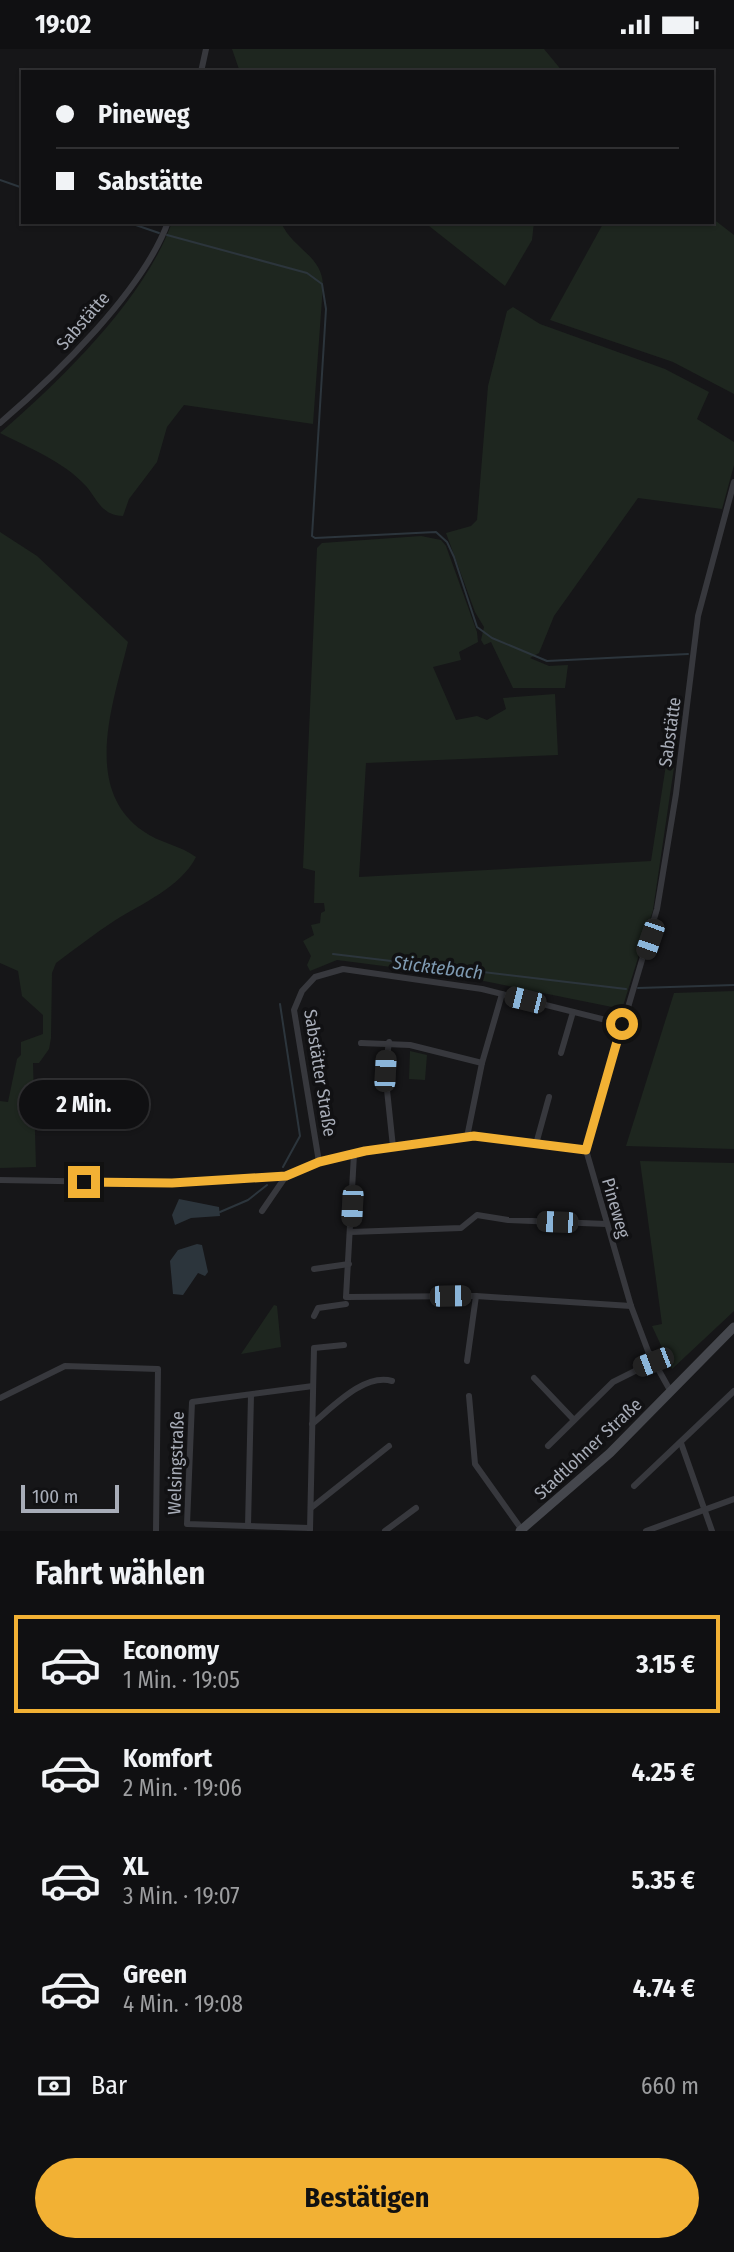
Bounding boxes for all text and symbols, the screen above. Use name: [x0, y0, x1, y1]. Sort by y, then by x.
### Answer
text: 19:02: [35, 9, 91, 40]
text: Pineweg: [98, 99, 190, 130]
text: Sabstätte: [98, 166, 203, 197]
street label: Sabstätte: [52, 287, 114, 355]
street label: Sabstätte: [654, 696, 686, 768]
car: [634, 916, 667, 962]
water label: Sticktebach: [391, 950, 484, 984]
car: [503, 985, 548, 1015]
street label: Sabstätter Straße: [299, 1008, 341, 1138]
route start: [606, 1008, 638, 1040]
car: [374, 1049, 397, 1093]
callout: 2 Min.: [19, 1081, 149, 1129]
text: 2 Min.: [56, 1090, 112, 1118]
route end: [68, 1166, 100, 1198]
street label: Pineweg: [597, 1175, 635, 1241]
car: [341, 1184, 364, 1228]
car: [536, 1211, 579, 1233]
car: [429, 1285, 472, 1307]
car: [630, 1345, 677, 1379]
street label: Stadtlohner Straße: [530, 1393, 646, 1505]
street label: Welsingstraße: [163, 1411, 189, 1515]
scale bar: [21, 1482, 119, 1514]
text: 100 m: [32, 1485, 78, 1508]
text: Fahrt wählen: [35, 1554, 205, 1592]
icon: car: [39, 1633, 102, 1696]
text: Economy: [123, 1635, 219, 1666]
text: 3.15 €: [636, 1649, 695, 1680]
text: 1 Min. · 19:05: [123, 1666, 240, 1694]
icon: car: [39, 1741, 102, 1804]
text: Komfort: [123, 1743, 212, 1774]
text: 4.25 €: [632, 1757, 695, 1788]
text: 2 Min. · 19:06: [123, 1774, 242, 1802]
icon: car: [39, 1849, 102, 1912]
text: XL: [123, 1851, 149, 1882]
text: 5.35 €: [631, 1865, 695, 1896]
text: 3 Min. · 19:07: [123, 1882, 240, 1910]
icon: car: [39, 1957, 102, 2020]
text: Green: [123, 1959, 187, 1990]
text: 4.74 €: [633, 1973, 695, 2004]
text: 4 Min. · 19:08: [123, 1990, 243, 2018]
icon: cash: [35, 2067, 73, 2105]
text: Bar: [91, 2070, 127, 2101]
text: 660 m: [641, 2072, 699, 2100]
button: Bestätigen: [35, 2158, 699, 2238]

